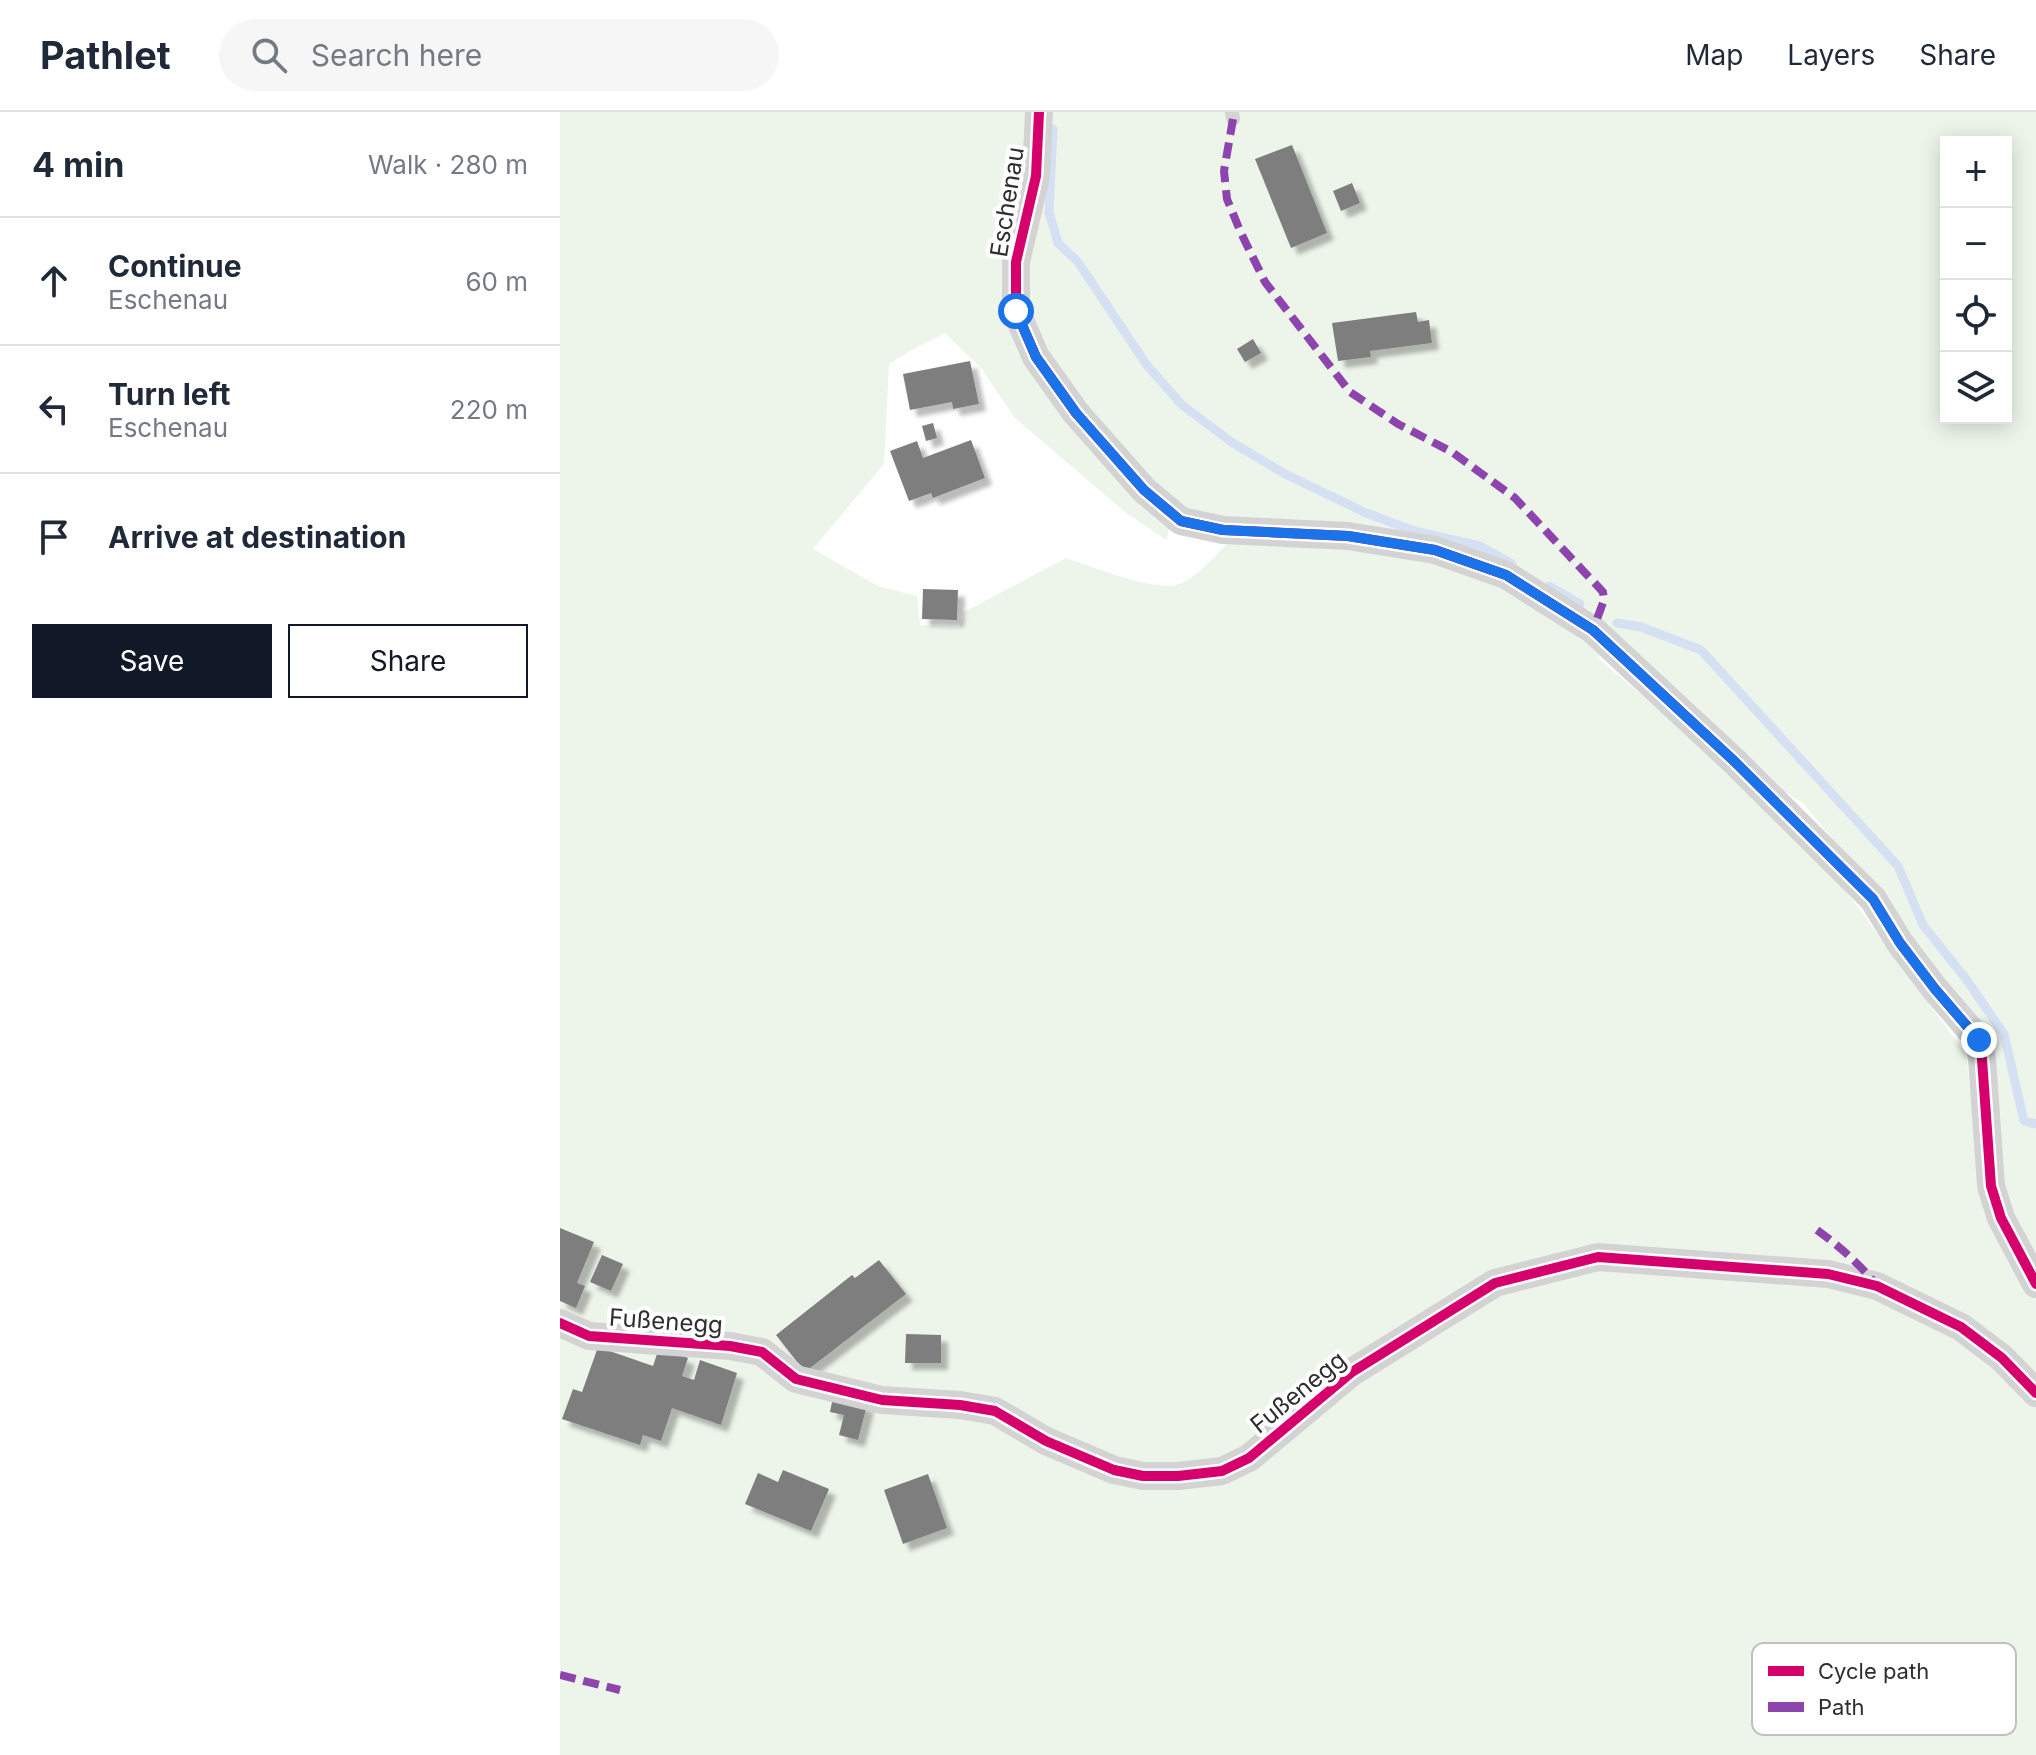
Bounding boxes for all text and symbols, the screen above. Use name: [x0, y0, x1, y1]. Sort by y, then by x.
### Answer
search box: [219, 19, 779, 91]
text: Pathlet: [40, 32, 171, 78]
icon: search: [247, 33, 291, 77]
text: Search here: [311, 37, 482, 73]
text: Map: [1685, 38, 1743, 72]
text: Layers: [1787, 38, 1875, 72]
text: Share: [1919, 38, 1996, 72]
map controls: [1940, 136, 2012, 424]
button: +: [1940, 136, 2012, 208]
text: 4 min: [32, 144, 124, 185]
street label: Eschenau: [984, 145, 1030, 259]
text: Walk · 280 m: [368, 149, 528, 180]
button: −: [1940, 208, 2012, 280]
text: Continue: [108, 248, 242, 284]
icon: ahead: [32, 259, 76, 303]
text: 60 m: [465, 266, 528, 297]
button: locate: [1940, 280, 2012, 352]
text: Eschenau: [108, 284, 228, 315]
route start: [998, 293, 1034, 329]
button: layers: [1940, 352, 2012, 424]
text: Turn left: [108, 376, 230, 412]
icon: left: [32, 387, 76, 431]
text: 220 m: [450, 394, 528, 425]
text: Eschenau: [108, 412, 228, 443]
icon: arrive: [32, 515, 76, 559]
text: Arrive at destination: [108, 519, 406, 555]
button: Save: [32, 624, 272, 698]
button: Share: [288, 624, 528, 698]
route end: [1961, 1022, 1997, 1058]
street label: Fußenegg: [608, 1303, 724, 1339]
street label: Fußenegg: [1245, 1345, 1351, 1439]
legend: [1752, 1643, 2016, 1735]
text: Cycle path: [1818, 1658, 1929, 1684]
text: Path: [1818, 1694, 1865, 1720]

